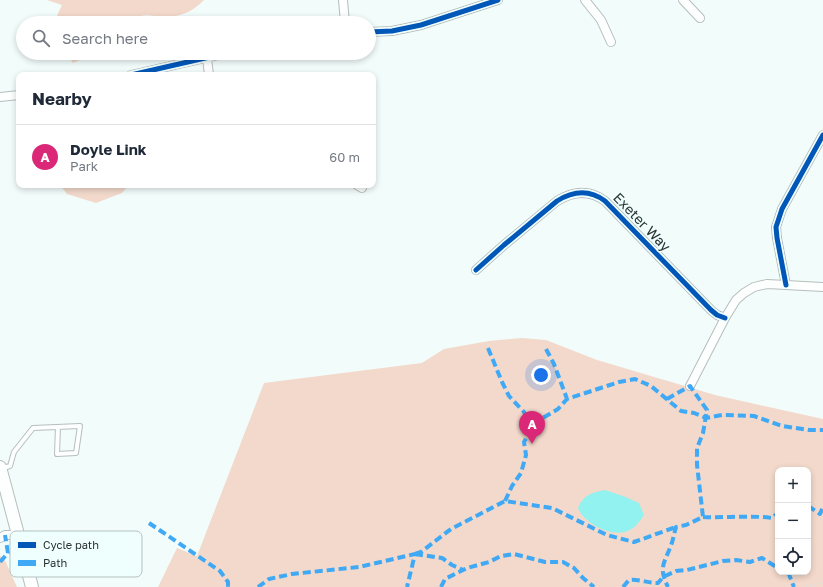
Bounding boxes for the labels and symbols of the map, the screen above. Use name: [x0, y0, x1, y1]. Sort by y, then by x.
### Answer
street label: Exeter Way: [610, 189, 675, 255]
your location: [531, 365, 551, 385]
pin: A: [519, 411, 545, 444]
legend: [10, 531, 142, 577]
text: Cycle path: [43, 538, 99, 551]
text: Path: [43, 556, 67, 569]

